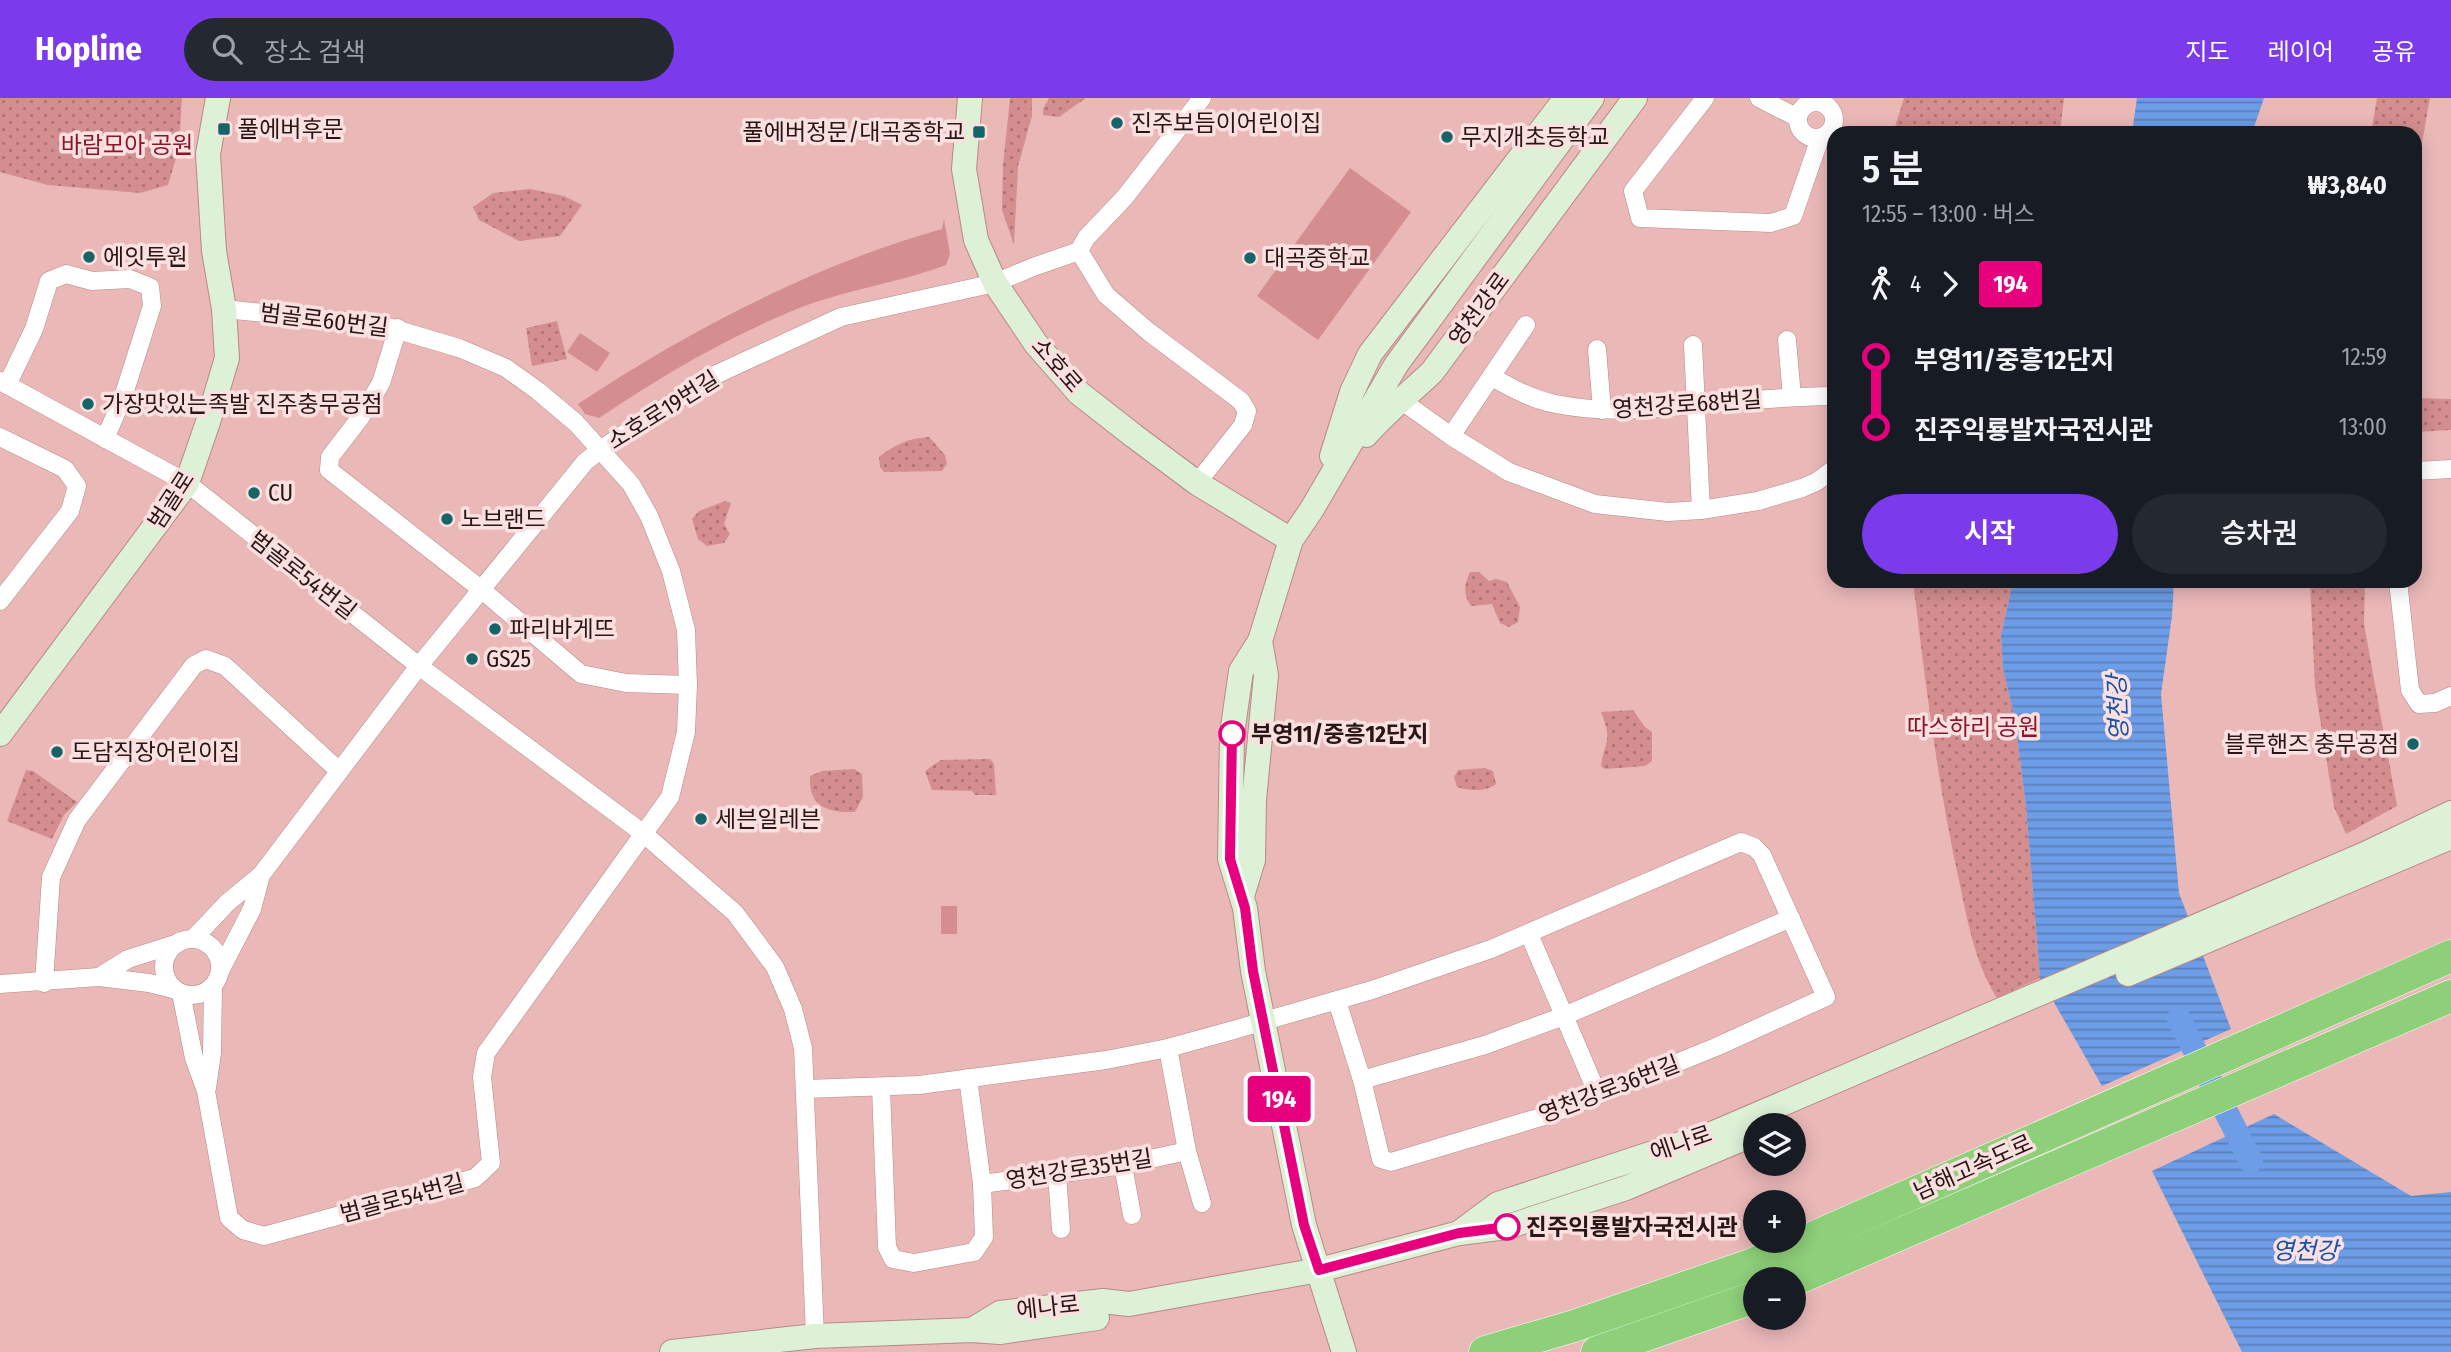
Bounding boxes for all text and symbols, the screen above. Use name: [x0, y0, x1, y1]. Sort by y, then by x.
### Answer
search box: [184, 18, 674, 81]
text: Hopline: [35, 29, 142, 69]
icon: search: [208, 30, 246, 68]
text: 장소 검색: [264, 37, 366, 68]
text: 지도: [2185, 38, 2230, 66]
text: 레이어: [2268, 38, 2334, 66]
text: 공유: [2372, 38, 2416, 66]
place label: 진주보듬이어린이집: [1131, 109, 1321, 137]
place label: 풀에버후문: [238, 115, 344, 143]
marker: 진주보듬이어린이집: [1109, 115, 1125, 131]
place label: 풀에버정문/대곡중학교: [743, 118, 965, 146]
marker: 풀에버후문: [216, 121, 232, 137]
place label: 무지개초등학교: [1461, 123, 1609, 151]
marker: 풀에버정문/대곡중학교: [971, 124, 987, 140]
marker: 무지개초등학교: [1439, 129, 1455, 145]
park label: 바람모아 공원: [61, 131, 193, 159]
text: 5 분: [1862, 146, 1923, 192]
text: ₩3,840: [2307, 170, 2387, 201]
text: 12:55 – 13:00 · 버스: [1862, 200, 2035, 228]
place label: 에잇투원: [103, 243, 188, 271]
place label: 대곡중학교: [1264, 244, 1370, 272]
marker: 에잇투원: [81, 249, 97, 265]
marker: 대곡중학교: [1242, 250, 1258, 266]
icon: walk: [1862, 265, 1900, 303]
icon: forward: [1931, 265, 1969, 303]
street label: 영천강로: [1443, 267, 1515, 351]
text: 4: [1910, 270, 1921, 298]
text: 194: [1993, 270, 2028, 298]
street label: 범골로60번길: [258, 298, 390, 342]
street label: 소호로: [1026, 332, 1088, 398]
text: 12:59: [2342, 343, 2387, 371]
text: 부영11/중흥12단지: [1914, 345, 2114, 376]
street label: 소호로19번길: [602, 365, 724, 455]
street label: 영천강로68번길: [1611, 385, 1763, 423]
place label: 가장맛있는족발 진주충무공점: [102, 390, 383, 418]
marker: 가장맛있는족발 진주충무공점: [80, 396, 96, 412]
text: 13:00: [2339, 413, 2387, 441]
text: 진주익룡발자국전시관: [1914, 415, 2153, 446]
street label: 범골로: [142, 466, 200, 534]
place label: CU: [268, 479, 293, 507]
marker: CU: [246, 485, 262, 501]
button: 시작: [1862, 494, 2118, 574]
button: 승차권: [2132, 494, 2387, 574]
place label: 노브랜드: [461, 505, 546, 533]
marker: 노브랜드: [439, 511, 455, 527]
street label: 범골로54번길: [244, 525, 362, 625]
place label: 파리바게뜨: [509, 615, 615, 643]
marker: 파리바게뜨: [487, 621, 503, 637]
place label: GS25: [486, 645, 531, 673]
marker: GS25: [464, 651, 480, 667]
water label: 영천강: [2103, 671, 2133, 742]
park label: 따스하리 공원: [1907, 713, 2039, 741]
place label: 부영11/중흥12단지: [1251, 720, 1428, 748]
marker: 부영11/중흥12단지: [1219, 721, 1245, 747]
place label: 블루핸즈 충무공점: [2224, 730, 2399, 758]
marker: 블루핸즈 충무공점: [2405, 736, 2421, 752]
place label: 도담직장어린이집: [71, 738, 240, 766]
marker: 도담직장어린이집: [49, 744, 65, 760]
place label: 세븐일레븐: [715, 805, 821, 833]
marker: 세븐일레븐: [693, 811, 709, 827]
street label: 영천강로36번길: [1535, 1049, 1683, 1129]
line badge: 194: [1239, 1076, 1319, 1122]
text: 194: [1262, 1085, 1296, 1113]
map controls: [1743, 1113, 1806, 1330]
button: layers: [1743, 1113, 1806, 1176]
street label: 에나로: [1646, 1119, 1716, 1167]
street label: 남해고속도로: [1909, 1128, 2037, 1206]
street label: 영천강로35번길: [1004, 1144, 1154, 1194]
street label: 범골로54번길: [337, 1168, 467, 1228]
button: +: [1743, 1190, 1806, 1253]
place label: 진주익룡발자국전시관: [1526, 1213, 1738, 1241]
marker: 진주익룡발자국전시관: [1494, 1214, 1520, 1240]
water label: 영천강: [2272, 1237, 2341, 1265]
button: −: [1743, 1267, 1806, 1330]
street label: 에나로: [1015, 1290, 1081, 1324]

